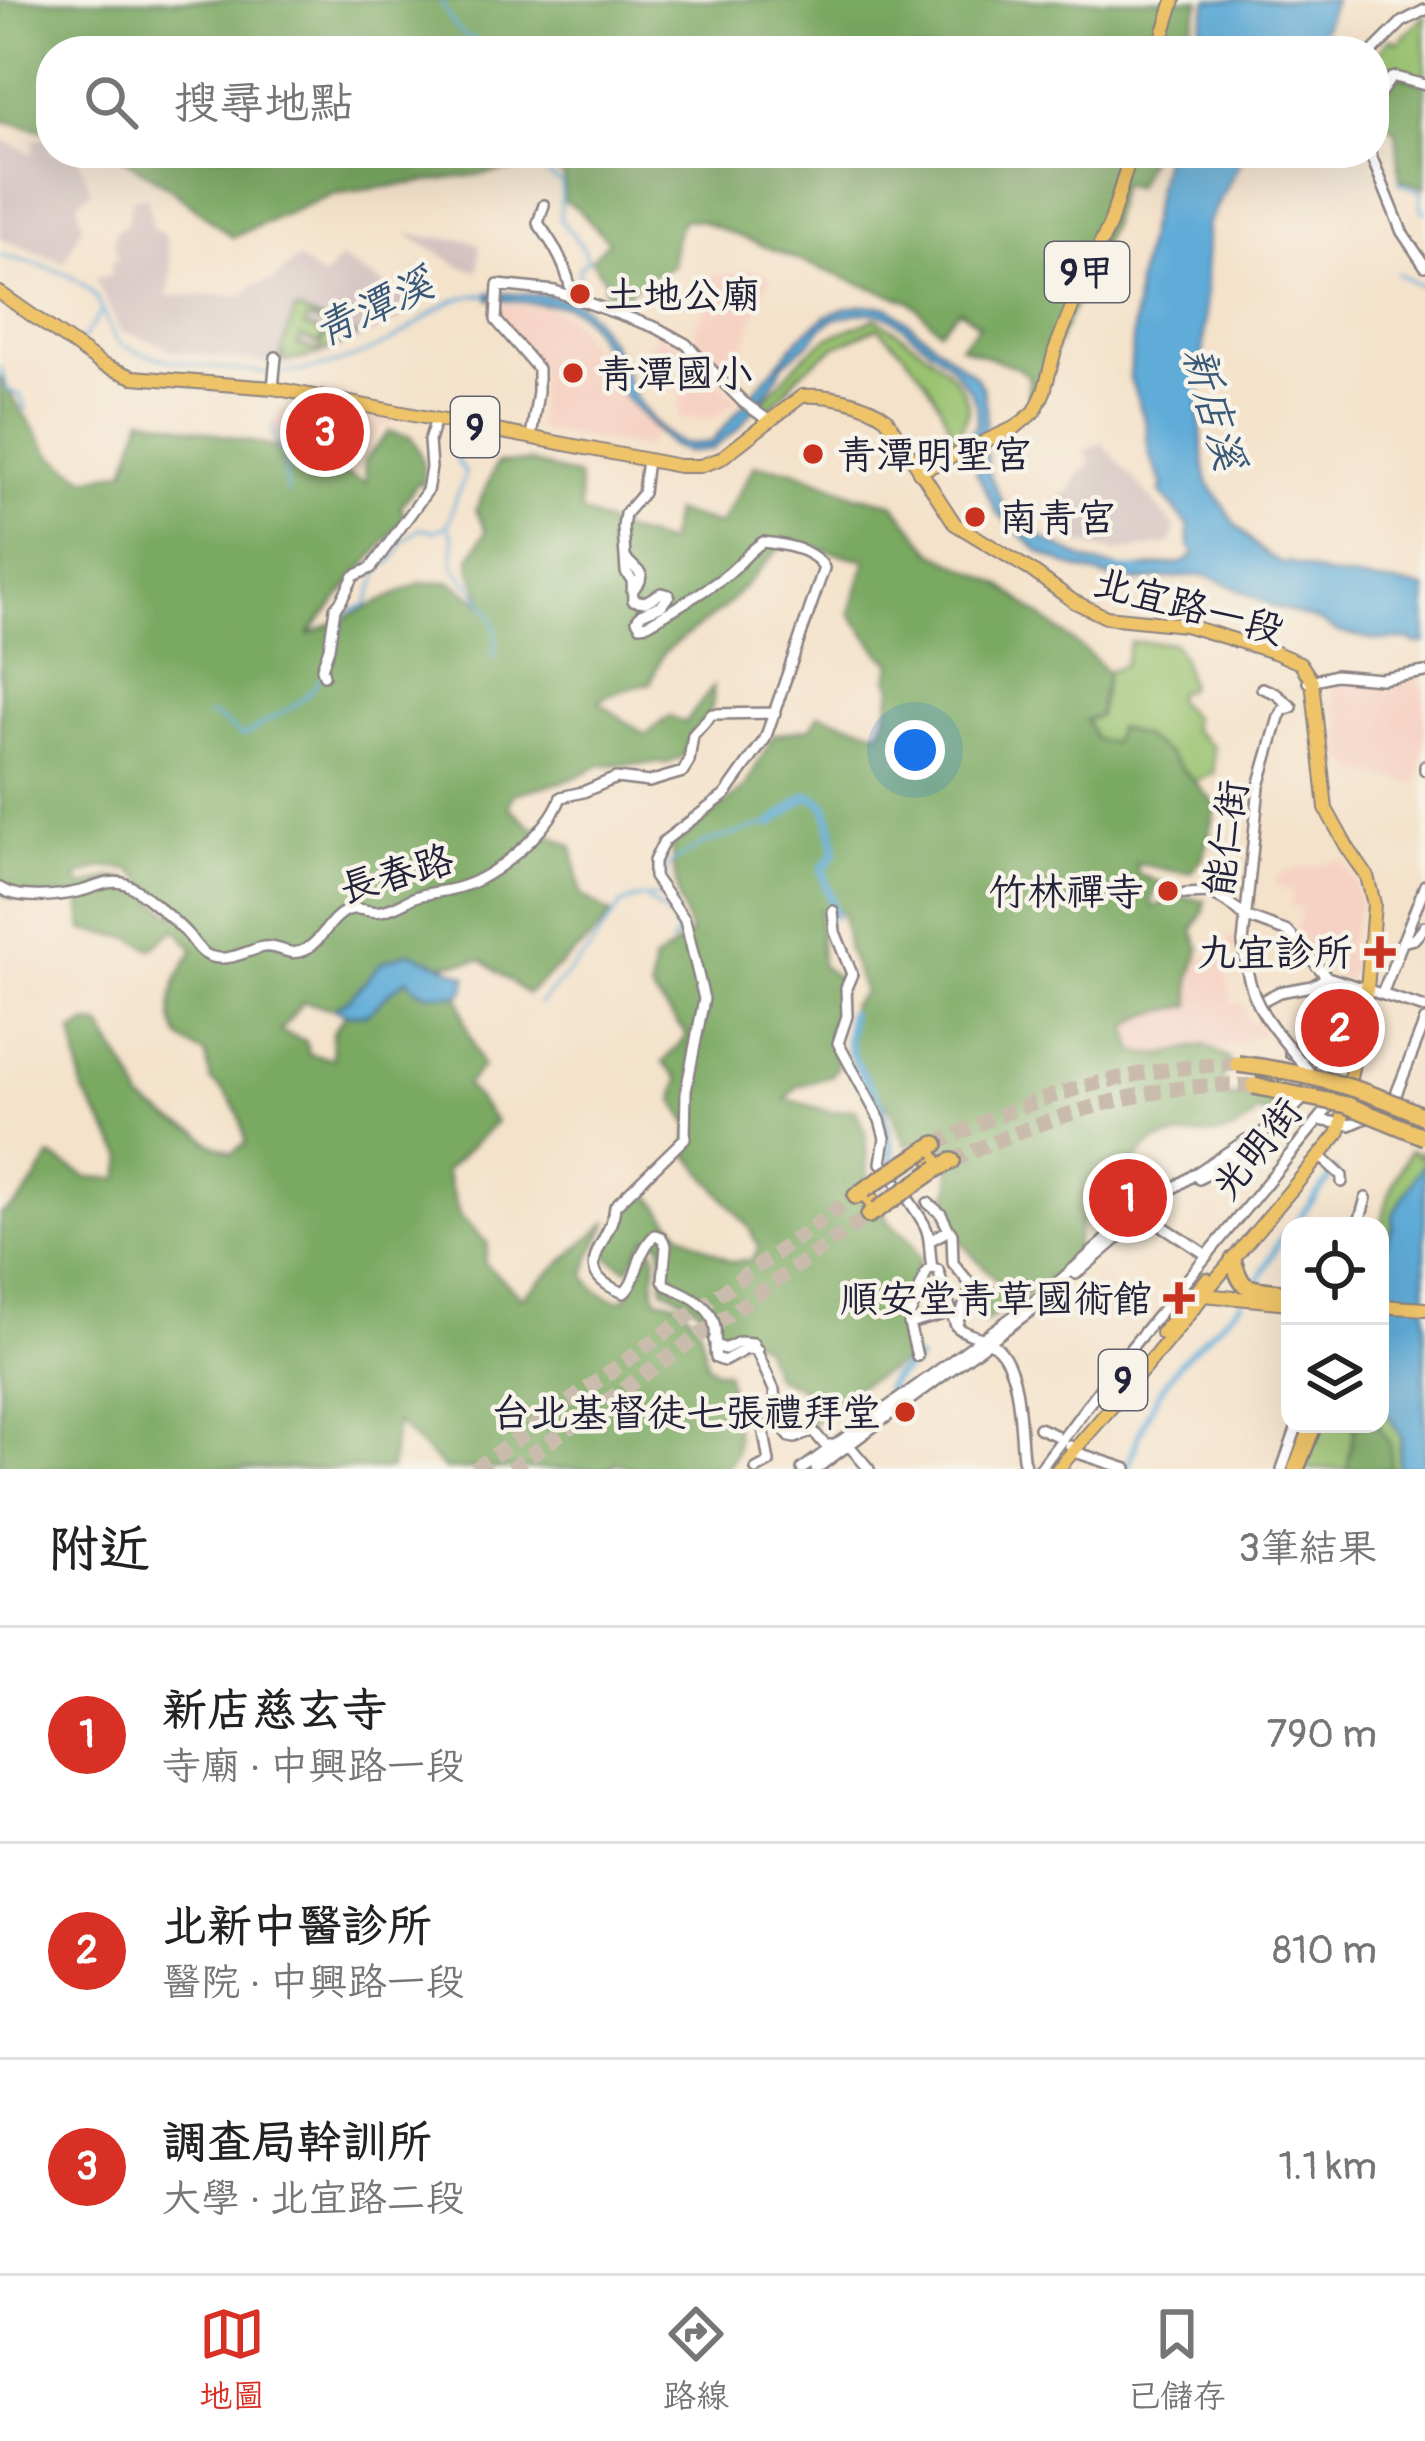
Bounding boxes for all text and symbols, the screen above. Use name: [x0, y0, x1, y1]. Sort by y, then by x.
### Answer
search box: [36, 36, 1389, 168]
icon: search: [78, 69, 144, 135]
text: 搜尋地點: [174, 76, 354, 132]
road number: 9甲: [1045, 242, 1129, 302]
water label: 青潭溪: [306, 257, 444, 358]
place label: 土地公廟: [604, 271, 760, 320]
marker: 土地公廟: [567, 281, 593, 307]
water label: 新店溪: [1171, 341, 1256, 478]
place label: 青潭國小: [597, 350, 753, 399]
marker: 青潭國小: [560, 360, 586, 386]
pin: 3: [286, 387, 364, 477]
road number: 9: [451, 397, 499, 457]
place label: 青潭明聖宮: [837, 431, 1032, 480]
marker: 青潭明聖宮: [800, 441, 826, 467]
place label: 南青宮: [999, 494, 1116, 543]
marker: 南青宮: [962, 504, 988, 530]
street label: 北宜路一段: [1088, 558, 1289, 655]
your location: [885, 720, 945, 780]
street label: 能仁街: [1194, 777, 1259, 900]
street label: 長春路: [333, 835, 459, 914]
place label: 竹林禪寺: [988, 868, 1144, 917]
marker: 竹林禪寺: [1155, 878, 1181, 904]
place label: 九宜診所: [1197, 929, 1353, 978]
marker: 九宜診所: [1364, 936, 1396, 968]
pin: 2: [1301, 983, 1379, 1073]
street label: 光明街: [1201, 1088, 1313, 1210]
pin: 1: [1089, 1153, 1167, 1243]
map controls: [1281, 1217, 1389, 1433]
button: locate: [1281, 1217, 1389, 1325]
place label: 順安堂青草國術館: [840, 1275, 1152, 1324]
marker: 順安堂青草國術館: [1163, 1282, 1195, 1314]
button: layers: [1281, 1325, 1389, 1433]
road number: 9: [1099, 1350, 1147, 1410]
place label: 台北基督徒七張禮拜堂: [491, 1389, 881, 1438]
marker: 台北基督徒七張禮拜堂: [892, 1399, 918, 1425]
text: 附近: [48, 1518, 150, 1582]
text: 3筆結果: [1238, 1524, 1377, 1573]
text: 新店慈玄寺: [162, 1683, 387, 1739]
text: 1: [79, 1710, 95, 1759]
text: 790 m: [1267, 1710, 1377, 1759]
text: 寺廟 · 中興路一段: [162, 1742, 465, 1791]
text: 北新中醫診所: [162, 1899, 432, 1955]
text: 2: [76, 1926, 98, 1975]
text: 810 m: [1272, 1926, 1377, 1975]
text: 醫院 · 中興路一段: [162, 1958, 465, 2007]
text: 調查局幹訓所: [162, 2115, 432, 2171]
text: 3: [76, 2142, 98, 2191]
text: 1.1 km: [1279, 2142, 1377, 2191]
text: 大學 · 北宜路二段: [162, 2174, 465, 2223]
tab: 地圖: [199, 2301, 265, 2417]
tab: 路線: [663, 2301, 729, 2417]
tab: 已儲存: [1127, 2301, 1226, 2417]

